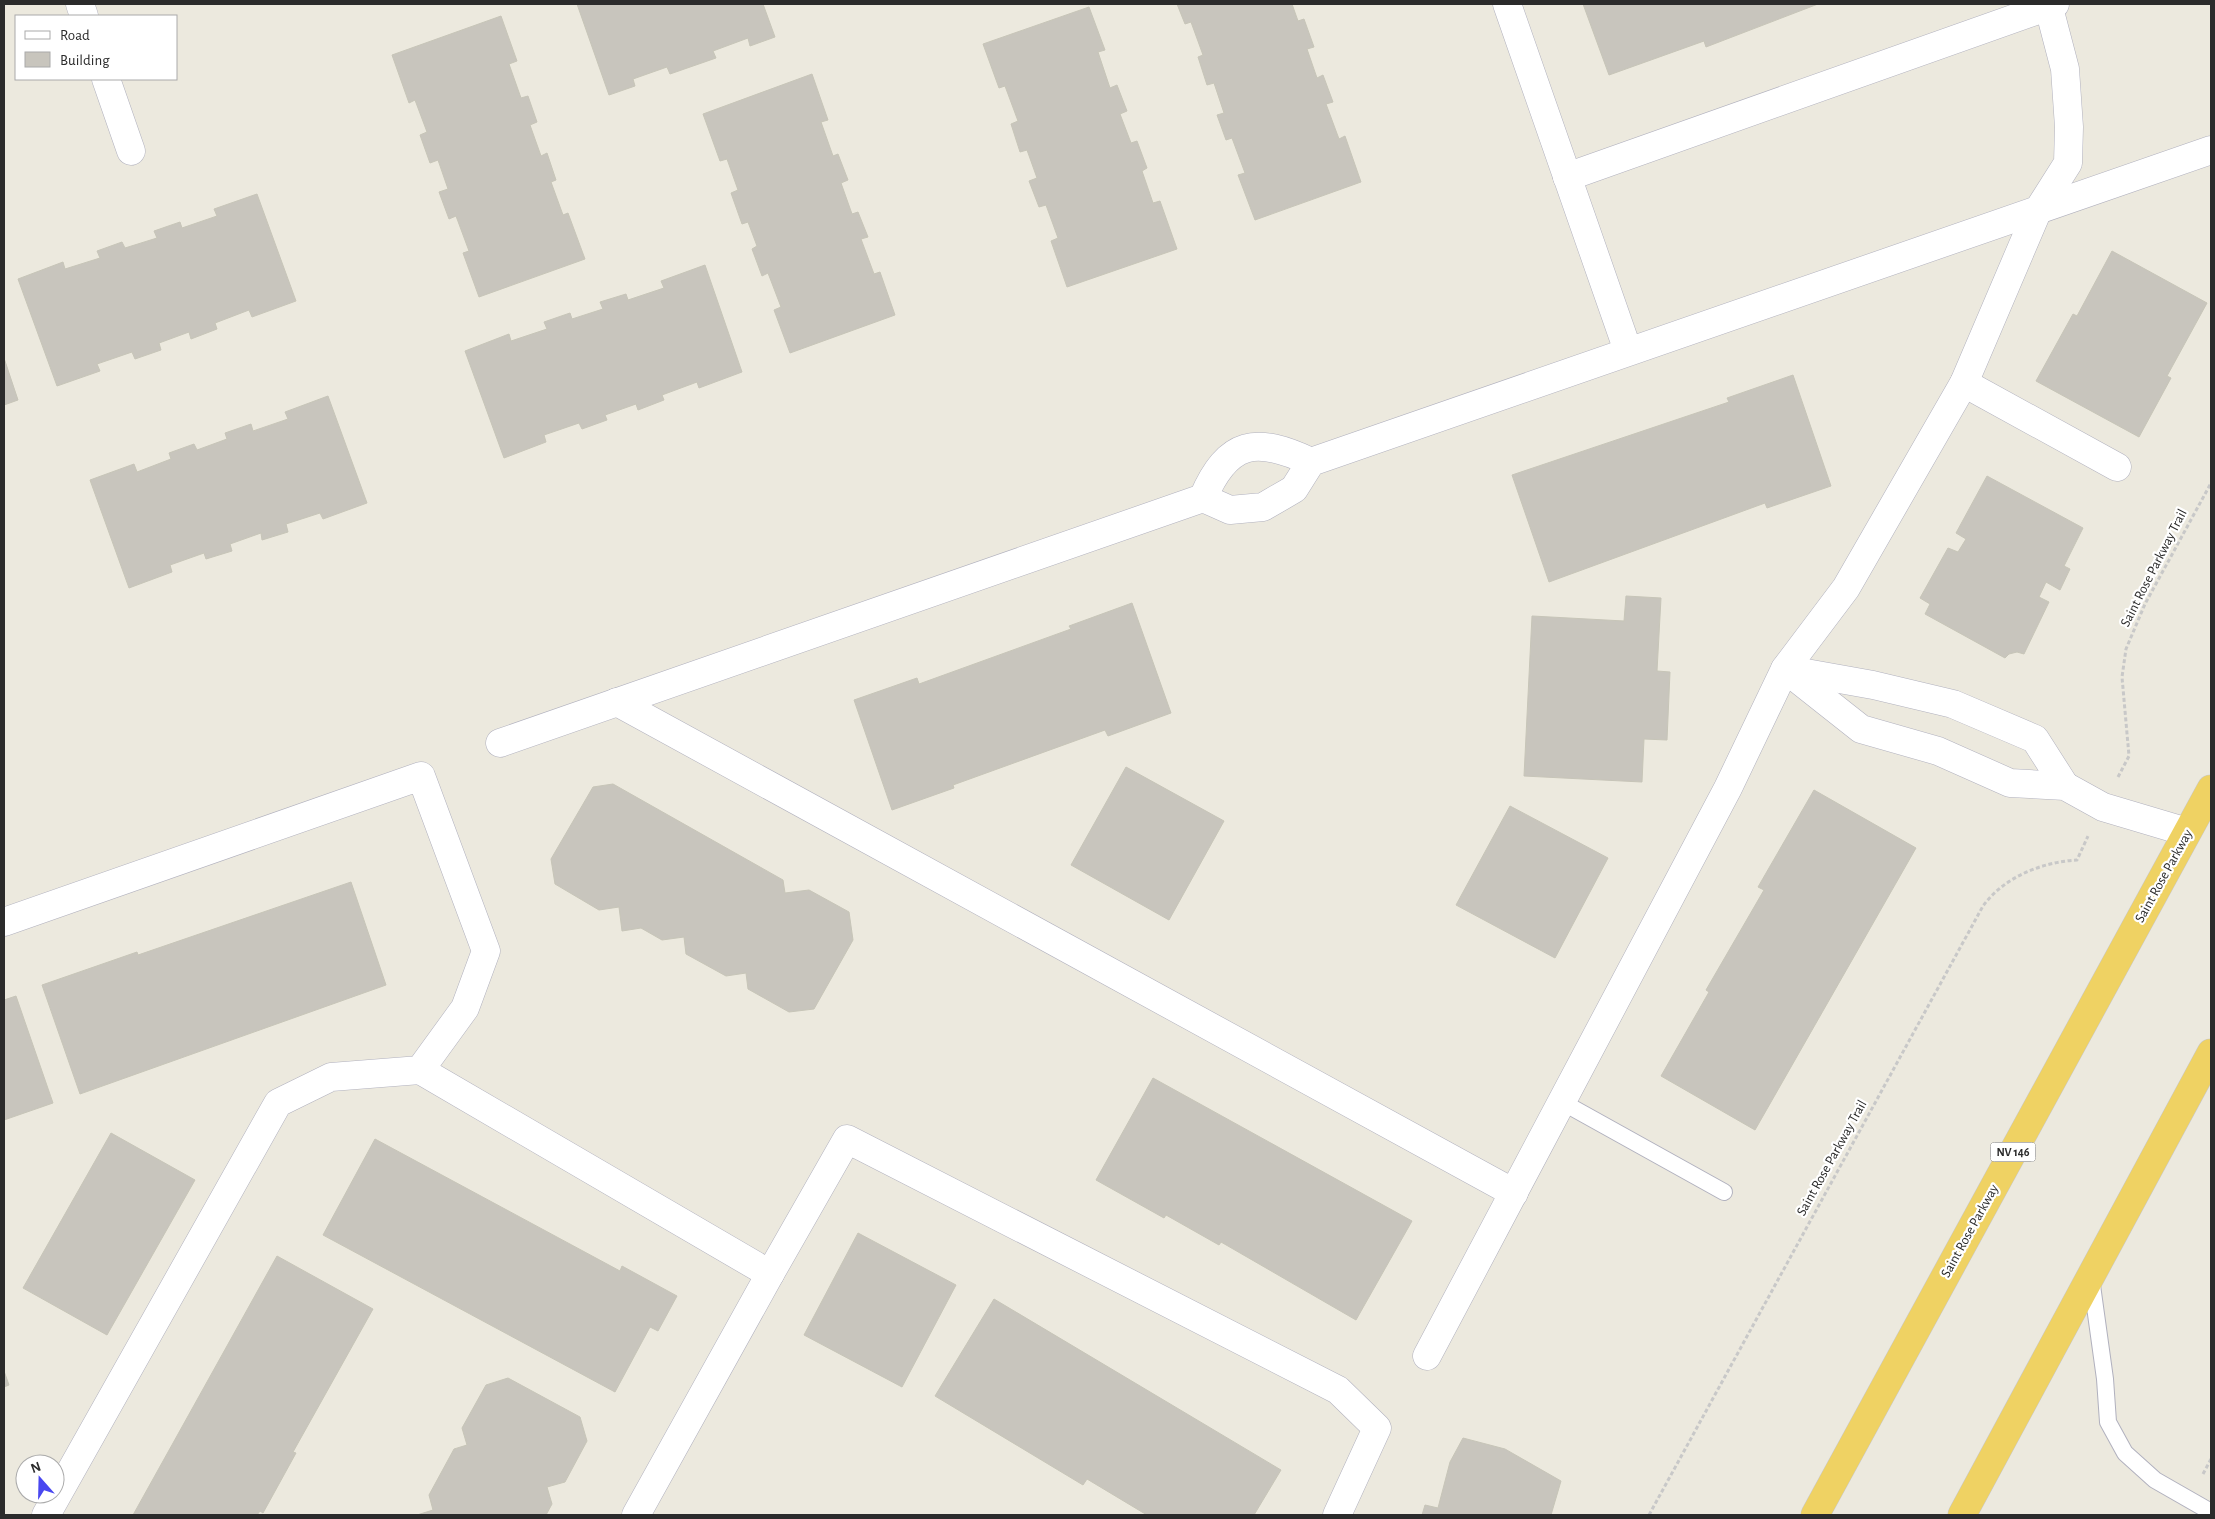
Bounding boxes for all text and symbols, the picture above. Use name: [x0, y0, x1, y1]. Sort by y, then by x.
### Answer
legend: [15, 15, 178, 80]
text: Road: [60, 28, 90, 43]
text: Building: [60, 53, 110, 68]
street label: Saint Rose Parkway Trail: [2118, 507, 2190, 629]
street label: Saint Rose Parkway: [2133, 827, 2195, 925]
street label: Saint Rose Parkway Trail: [1794, 1098, 1870, 1218]
road number: NV 146: [1990, 1142, 2036, 1162]
street label: Saint Rose Parkway: [1939, 1182, 2001, 1280]
north arrow: [15, 1454, 65, 1504]
text: N: [29, 1459, 43, 1476]

